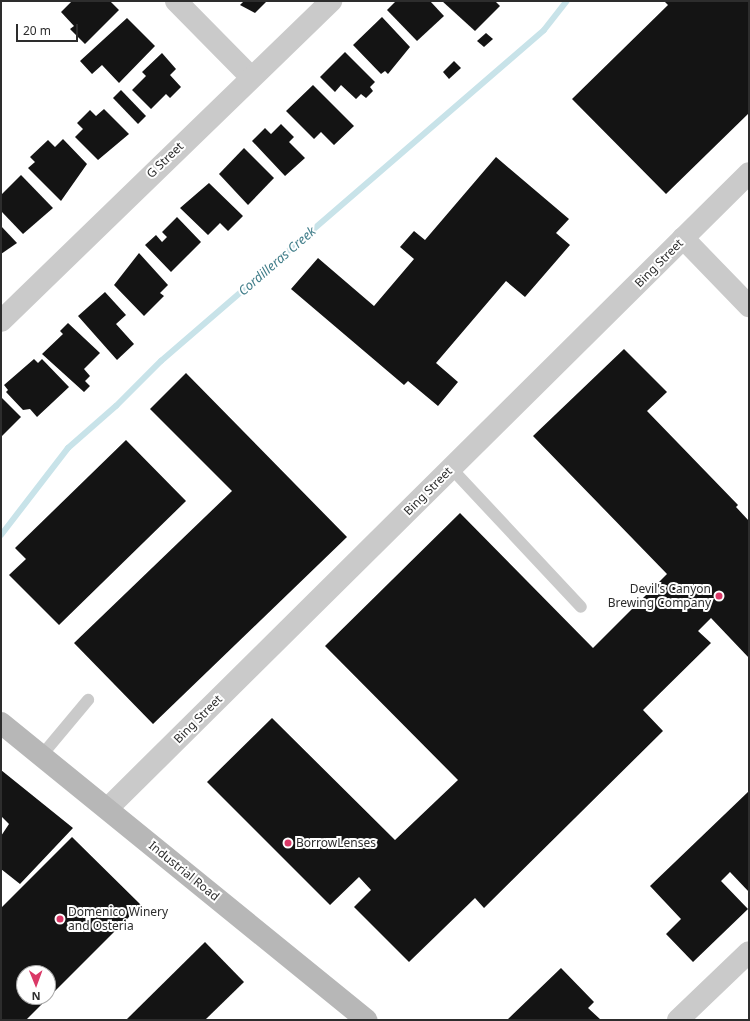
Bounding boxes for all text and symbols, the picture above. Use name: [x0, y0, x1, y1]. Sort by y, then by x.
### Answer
scale bar: [18, 16, 80, 42]
text: 20 m: [23, 22, 51, 39]
street label: G Street: [144, 139, 186, 181]
water label: Cordilleras Creek: [235, 223, 319, 299]
street label: Bing Street: [632, 236, 686, 290]
street label: Bing Street: [401, 464, 455, 518]
place label: Devil's Canyon Brewing Company: [608, 582, 711, 610]
marker: Devil's Canyon Brewing Company: [714, 591, 724, 601]
street label: Bing Street: [171, 692, 225, 746]
place label: BorrowLenses: [296, 836, 376, 850]
street label: Industrial Road: [146, 838, 222, 904]
marker: BorrowLenses: [283, 838, 293, 848]
place label: Domenico Winery and Osteria: [68, 905, 168, 933]
marker: Domenico Winery and Osteria: [55, 914, 65, 924]
north arrow: [16, 965, 56, 1005]
text: N: [32, 989, 41, 1004]

